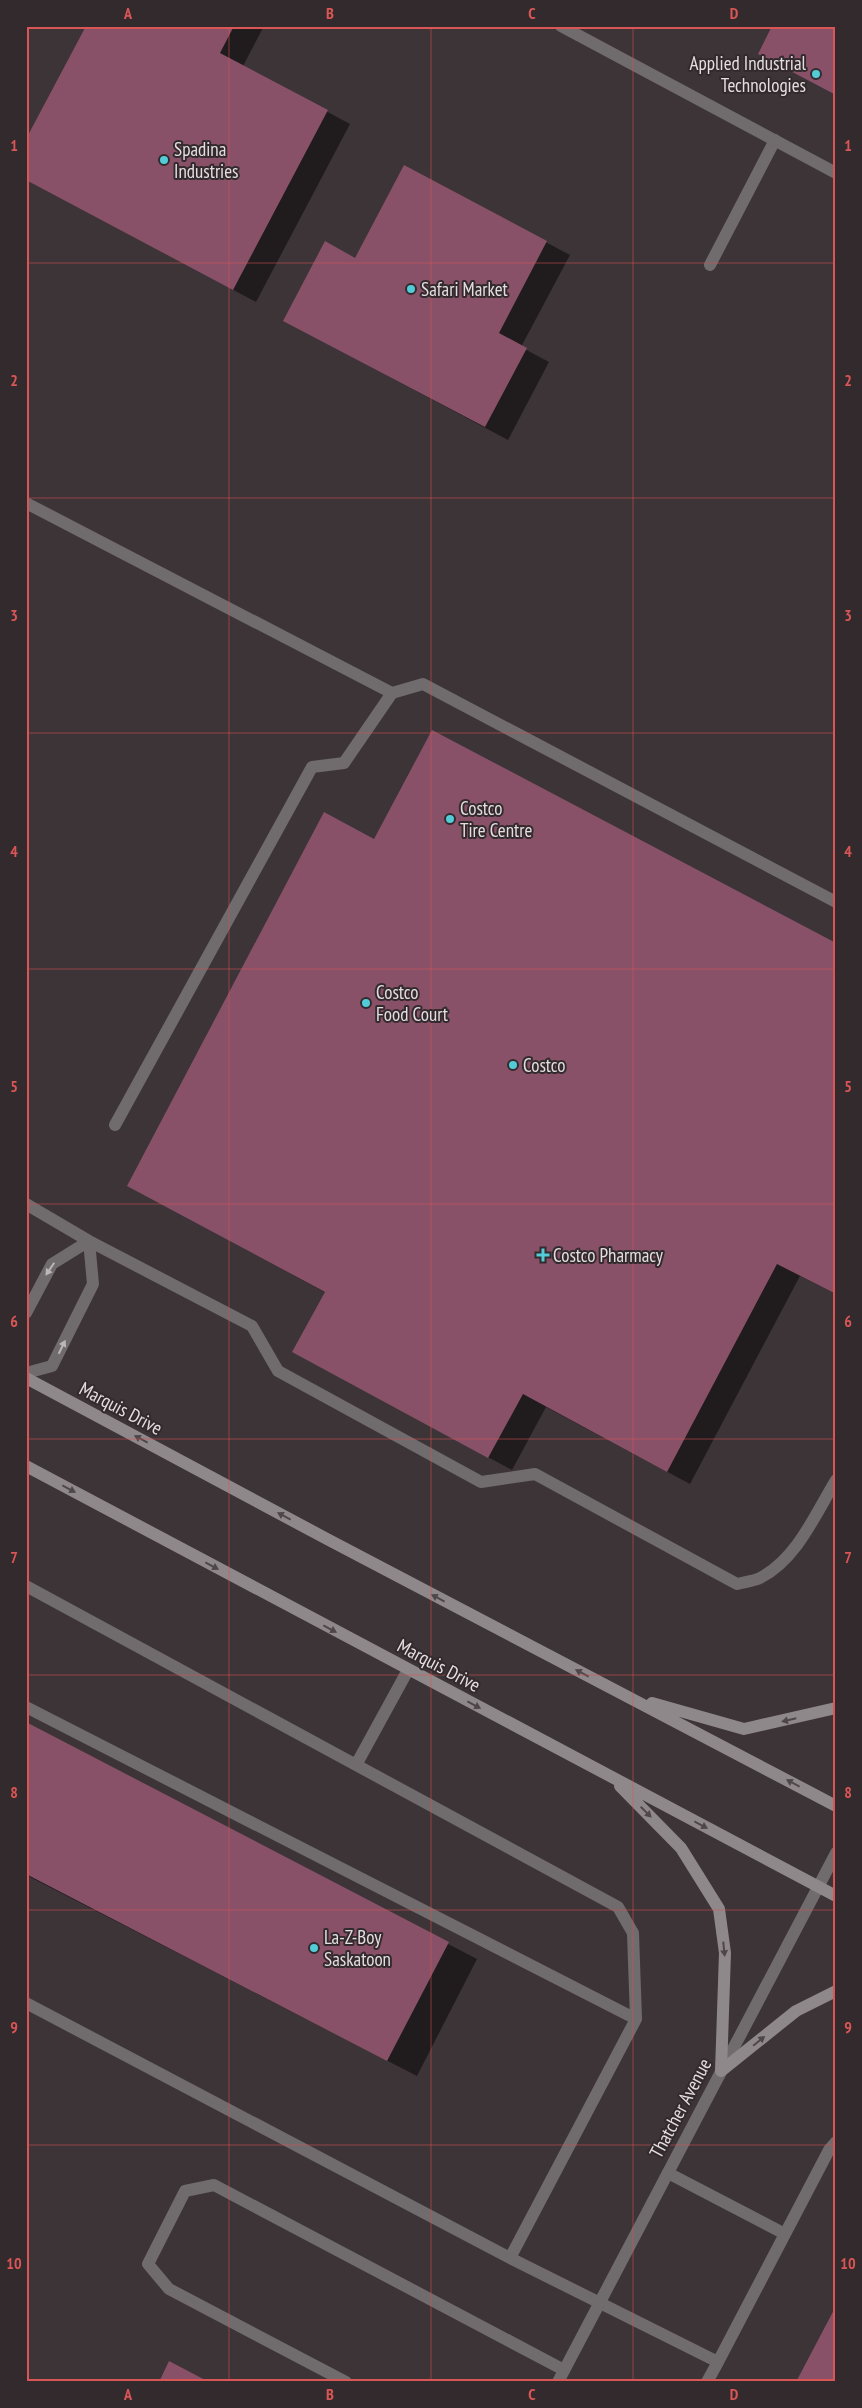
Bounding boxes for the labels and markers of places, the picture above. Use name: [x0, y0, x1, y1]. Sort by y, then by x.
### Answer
place label: Applied Industrial Technologies: [690, 51, 807, 97]
marker: Applied Industrial Technologies: [810, 68, 822, 80]
place label: Spadina Industries: [174, 137, 239, 183]
marker: Spadina Industries: [158, 154, 170, 166]
place label: Safari Market: [421, 277, 509, 301]
marker: Safari Market: [405, 283, 417, 295]
place label: Costco Tire Centre: [460, 796, 532, 842]
marker: Costco Tire Centre: [444, 813, 456, 825]
place label: Costco Food Court: [376, 980, 449, 1026]
marker: Costco Food Court: [360, 997, 372, 1009]
place label: Costco: [523, 1053, 566, 1077]
marker: Costco: [507, 1059, 519, 1071]
place label: Costco Pharmacy: [553, 1243, 664, 1267]
marker: Costco Pharmacy: [537, 1249, 549, 1261]
place label: La-Z-Boy Saskatoon: [324, 1925, 391, 1971]
marker: La-Z-Boy Saskatoon: [308, 1942, 320, 1954]

